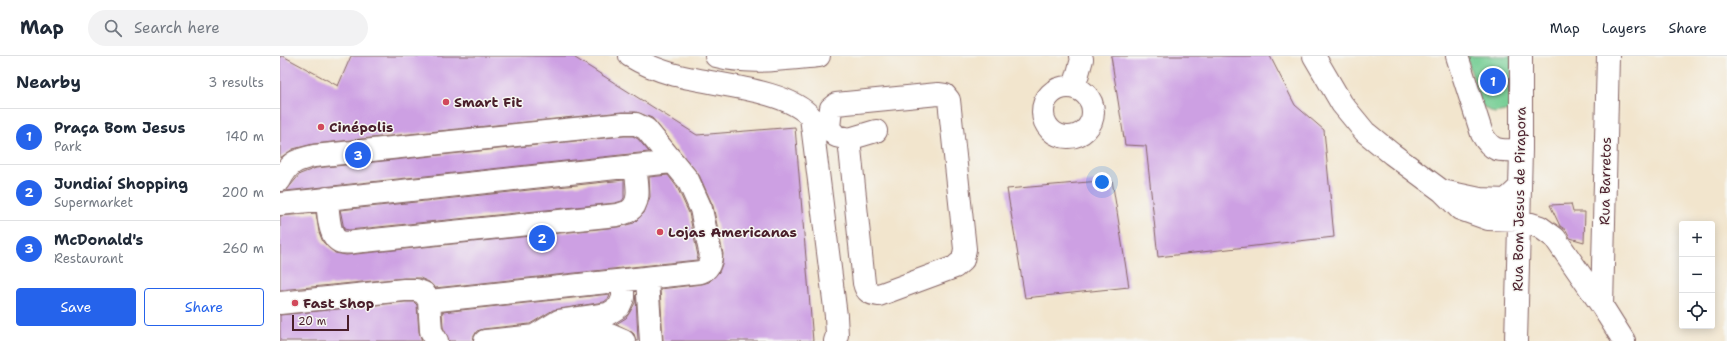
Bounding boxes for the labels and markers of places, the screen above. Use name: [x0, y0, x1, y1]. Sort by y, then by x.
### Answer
pin: 1: [1480, 66, 1506, 96]
place label: Smart Fit: [454, 93, 523, 111]
marker: Smart Fit: [441, 97, 451, 107]
place label: Cinépolis: [329, 118, 393, 136]
marker: Cinépolis: [316, 122, 326, 132]
pin: 3: [345, 140, 371, 170]
pin: 2: [529, 223, 555, 253]
place label: Lojas Americanas: [668, 223, 797, 241]
marker: Lojas Americanas: [655, 227, 665, 237]
place label: Fast Shop: [303, 294, 374, 312]
marker: Fast Shop: [290, 298, 300, 308]

